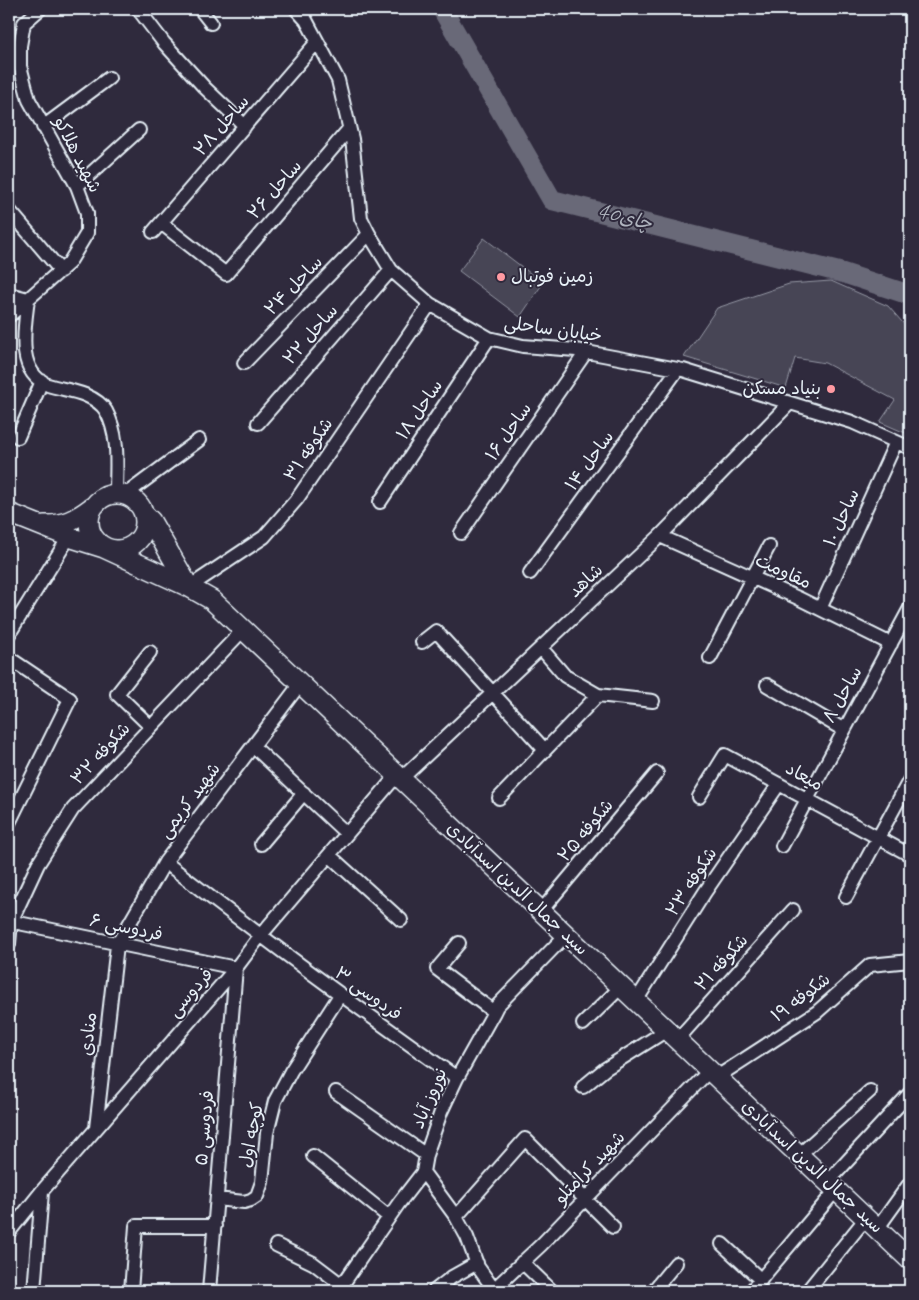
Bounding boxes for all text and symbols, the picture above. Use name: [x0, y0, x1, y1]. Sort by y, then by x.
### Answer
street label: ساحل ۲۸: [189, 90, 255, 162]
street label: شهید هلاکو: [47, 111, 106, 197]
street label: ساحل ۲۶: [242, 155, 308, 225]
water label: 40چای: [596, 199, 655, 237]
street label: ساحل ۲۴: [260, 251, 328, 321]
place label: زمین فوتبال: [511, 265, 593, 289]
marker: زمین فوتبال: [495, 271, 507, 283]
street label: ساحل ۲۲: [278, 300, 344, 370]
street label: خیابان ساحلی: [502, 311, 604, 349]
street label: ساحل ۱۸: [391, 375, 449, 445]
place label: بنیاد مسکن: [743, 377, 821, 401]
marker: بنیاد مسکن: [825, 383, 837, 395]
street label: ساحل ۱۶: [480, 398, 538, 466]
street label: شکوفه ۳۱: [279, 414, 339, 486]
street label: ساحل ۱۴: [560, 426, 620, 496]
street label: ساحل ۱۰: [818, 485, 866, 551]
street label: مقاومت: [751, 549, 815, 595]
street label: شاهد: [563, 559, 609, 603]
street label: ساحل ۸: [818, 662, 868, 728]
street label: شکوفه ۳۲: [66, 718, 136, 790]
street label: میعاد: [781, 757, 827, 797]
street label: شهید کریمی: [154, 758, 226, 844]
street label: شکوفه ۲۵: [553, 795, 619, 867]
street label: سید جمال الدین اسدآبادی: [441, 817, 593, 961]
street label: شکوفه ۲۳: [661, 843, 723, 921]
street label: فردوسی ۶: [87, 909, 165, 947]
street label: شکوفه ۲۱: [690, 929, 754, 997]
street label: فردوسی ۳: [329, 961, 407, 1027]
street label: فردوسی: [163, 963, 219, 1023]
street label: شکوفه ۱۹: [766, 968, 836, 1028]
street label: منادی: [75, 1011, 103, 1057]
street label: نوروز آباد: [406, 1064, 454, 1132]
street label: فردوسی ۵: [190, 1089, 220, 1167]
street label: سید جمال الدین اسدآبادی: [736, 1095, 888, 1239]
street label: کوچه اول: [234, 1100, 270, 1170]
street label: شهید کرامتلو: [548, 1126, 631, 1211]

